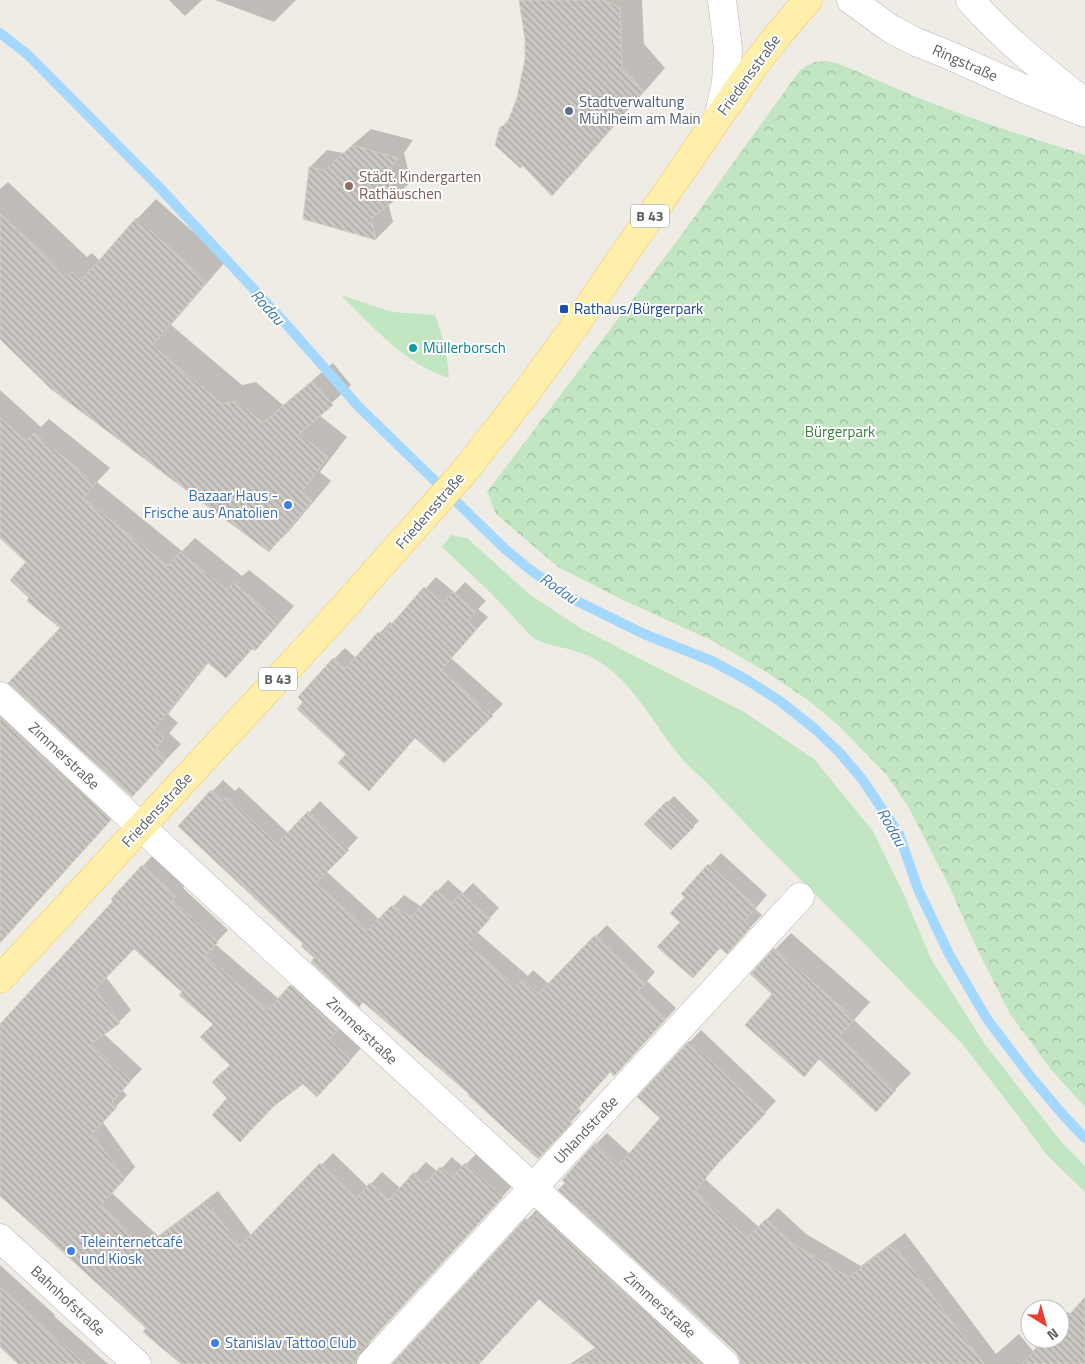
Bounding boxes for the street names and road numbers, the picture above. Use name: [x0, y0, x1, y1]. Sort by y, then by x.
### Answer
street label: Friedensstraße: [711, 29, 786, 120]
street label: Ringstraße: [929, 38, 1002, 87]
road number: B 43: [631, 205, 669, 228]
street label: Friedensstraße: [390, 467, 470, 554]
road number: B 43: [259, 668, 297, 691]
street label: Zimmerstraße: [23, 716, 105, 795]
street label: Friedensstraße: [116, 767, 198, 852]
street label: Zimmerstraße: [321, 991, 403, 1070]
street label: Uhlandstraße: [548, 1090, 623, 1169]
street label: Bahnhofstraße: [26, 1260, 111, 1341]
street label: Zimmerstraße: [619, 1266, 702, 1343]

